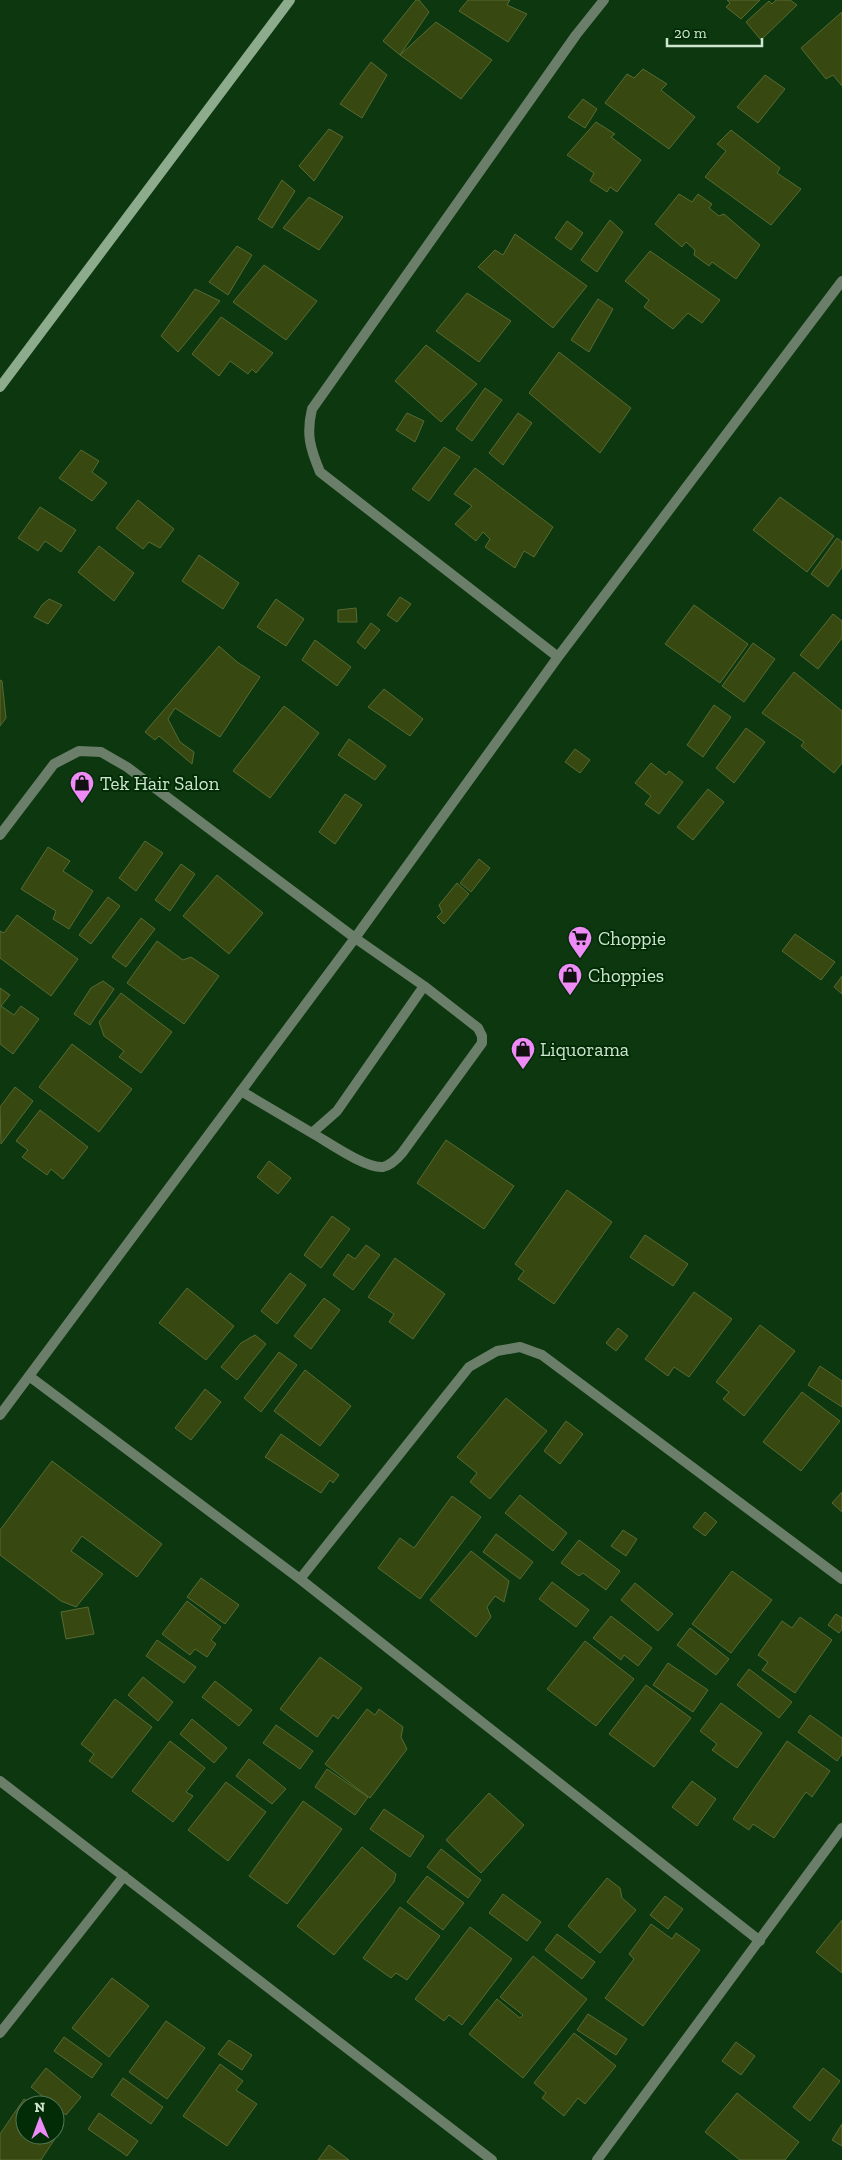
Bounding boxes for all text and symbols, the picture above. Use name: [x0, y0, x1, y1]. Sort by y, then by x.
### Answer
scale bar: [667, 15, 762, 47]
text: 20 m: [674, 24, 707, 42]
shop icon: Tek Hair Salon: [69, 770, 95, 804]
place label: Tek Hair Salon: [100, 772, 219, 795]
supermarket icon: Choppie: [567, 925, 593, 959]
place label: Choppie: [598, 927, 666, 950]
shop icon: Choppies: [557, 962, 583, 996]
place label: Choppies: [588, 964, 664, 987]
shop icon: Liquorama: [510, 1036, 536, 1070]
place label: Liquorama: [540, 1038, 629, 1061]
north arrow: [15, 2095, 65, 2145]
text: N: [34, 2099, 46, 2116]

